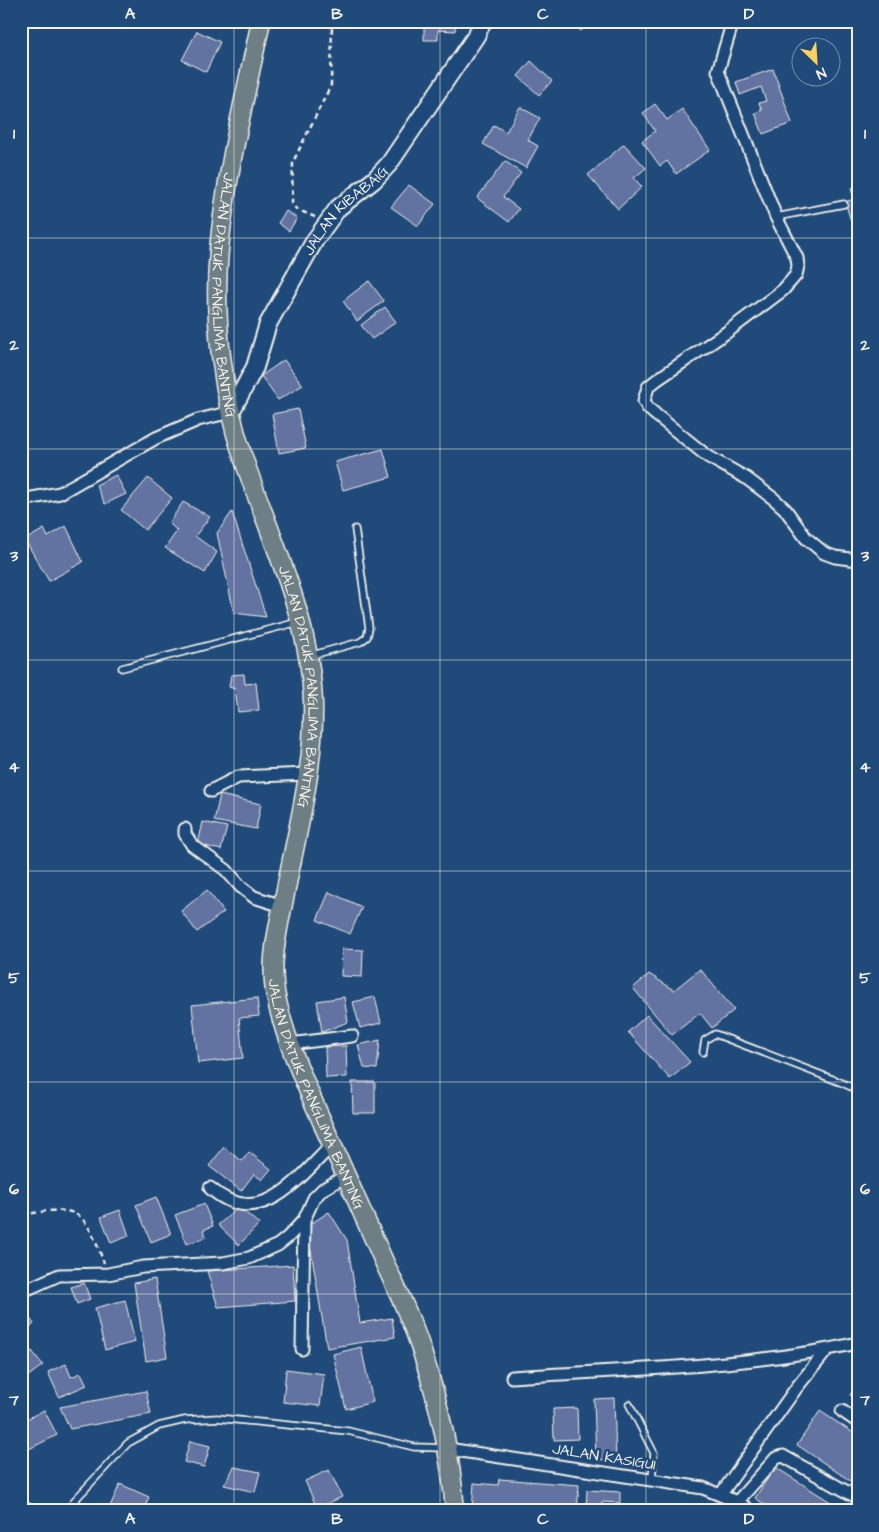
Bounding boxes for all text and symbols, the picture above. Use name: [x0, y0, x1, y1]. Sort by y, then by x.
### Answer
text: A: [125, 3, 136, 25]
text: B: [331, 3, 343, 25]
text: C: [537, 3, 549, 25]
text: D: [744, 3, 755, 25]
north arrow: [792, 38, 842, 88]
text: N: [813, 62, 829, 84]
text: 1: [13, 123, 16, 145]
text: 1: [864, 123, 867, 145]
street label: JALAN KIBABAIG: [298, 160, 393, 259]
street label: JALAN DATUK PANGLIMA BANTING: [207, 171, 242, 420]
text: 2: [8, 334, 19, 356]
text: 2: [859, 334, 870, 356]
text: 3: [9, 545, 19, 567]
text: 3: [860, 545, 870, 567]
street label: JALAN DATUK PANGLIMA BANTING: [273, 563, 324, 810]
text: 4: [9, 756, 20, 778]
text: 4: [860, 756, 871, 778]
text: 5: [8, 967, 20, 989]
text: 5: [859, 967, 871, 989]
street label: JALAN DATUK PANGLIMA BANTING: [263, 978, 370, 1213]
text: 6: [9, 1178, 19, 1200]
text: 6: [860, 1178, 870, 1200]
text: 7: [8, 1389, 19, 1411]
text: 7: [859, 1389, 870, 1411]
street label: JALAN KASIGUI: [551, 1438, 657, 1476]
text: A: [125, 1508, 136, 1530]
text: B: [331, 1508, 343, 1530]
text: C: [537, 1508, 549, 1530]
text: D: [744, 1508, 755, 1530]

